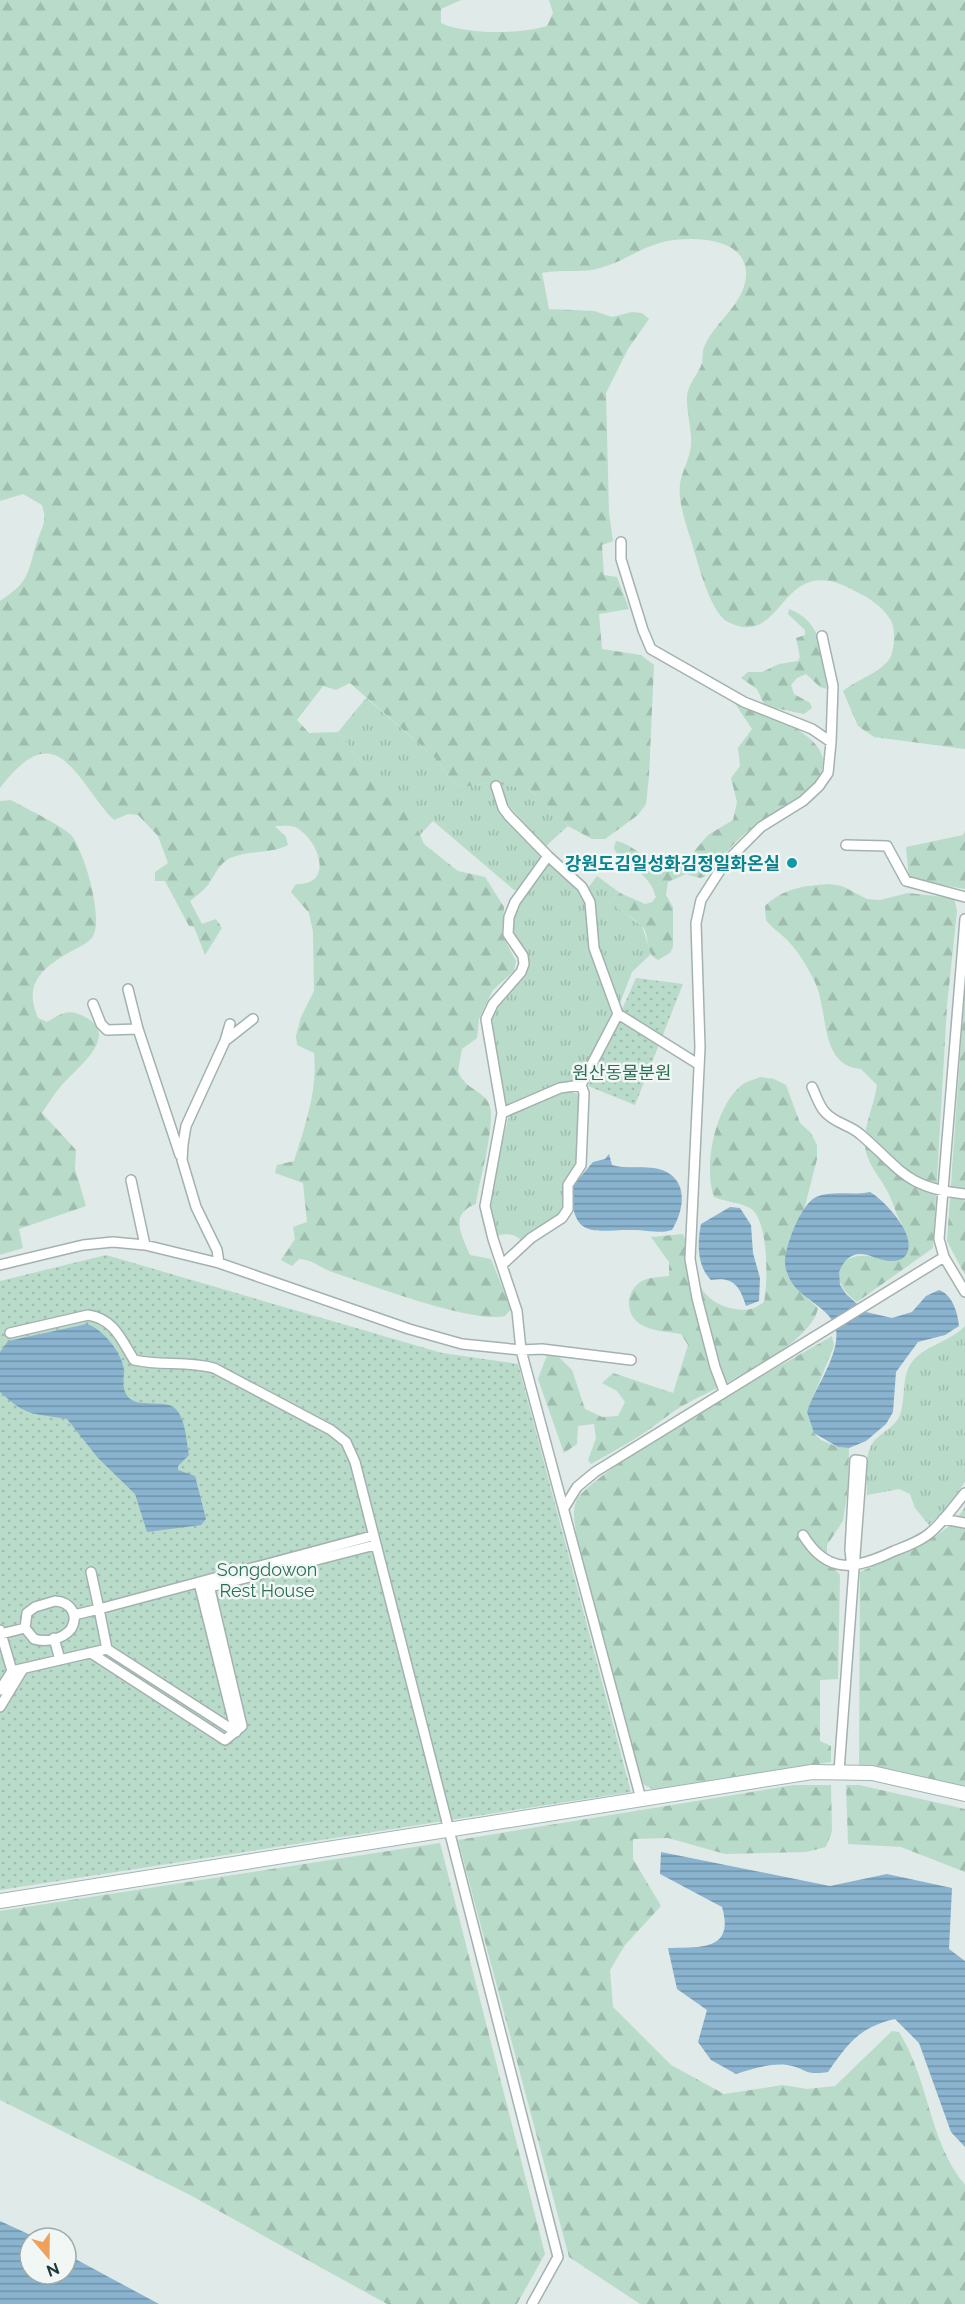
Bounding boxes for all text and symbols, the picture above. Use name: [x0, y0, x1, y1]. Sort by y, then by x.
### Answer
place label: 강원도김일성화김정일화온실: [565, 853, 780, 874]
marker: 강원도김일성화김정일화온실: [785, 856, 799, 870]
park label: 원산동물분원: [572, 1062, 672, 1083]
park label: Songdowon Rest House: [217, 1559, 317, 1601]
north arrow: [18, 2226, 78, 2286]
text: N: [44, 2259, 62, 2281]

